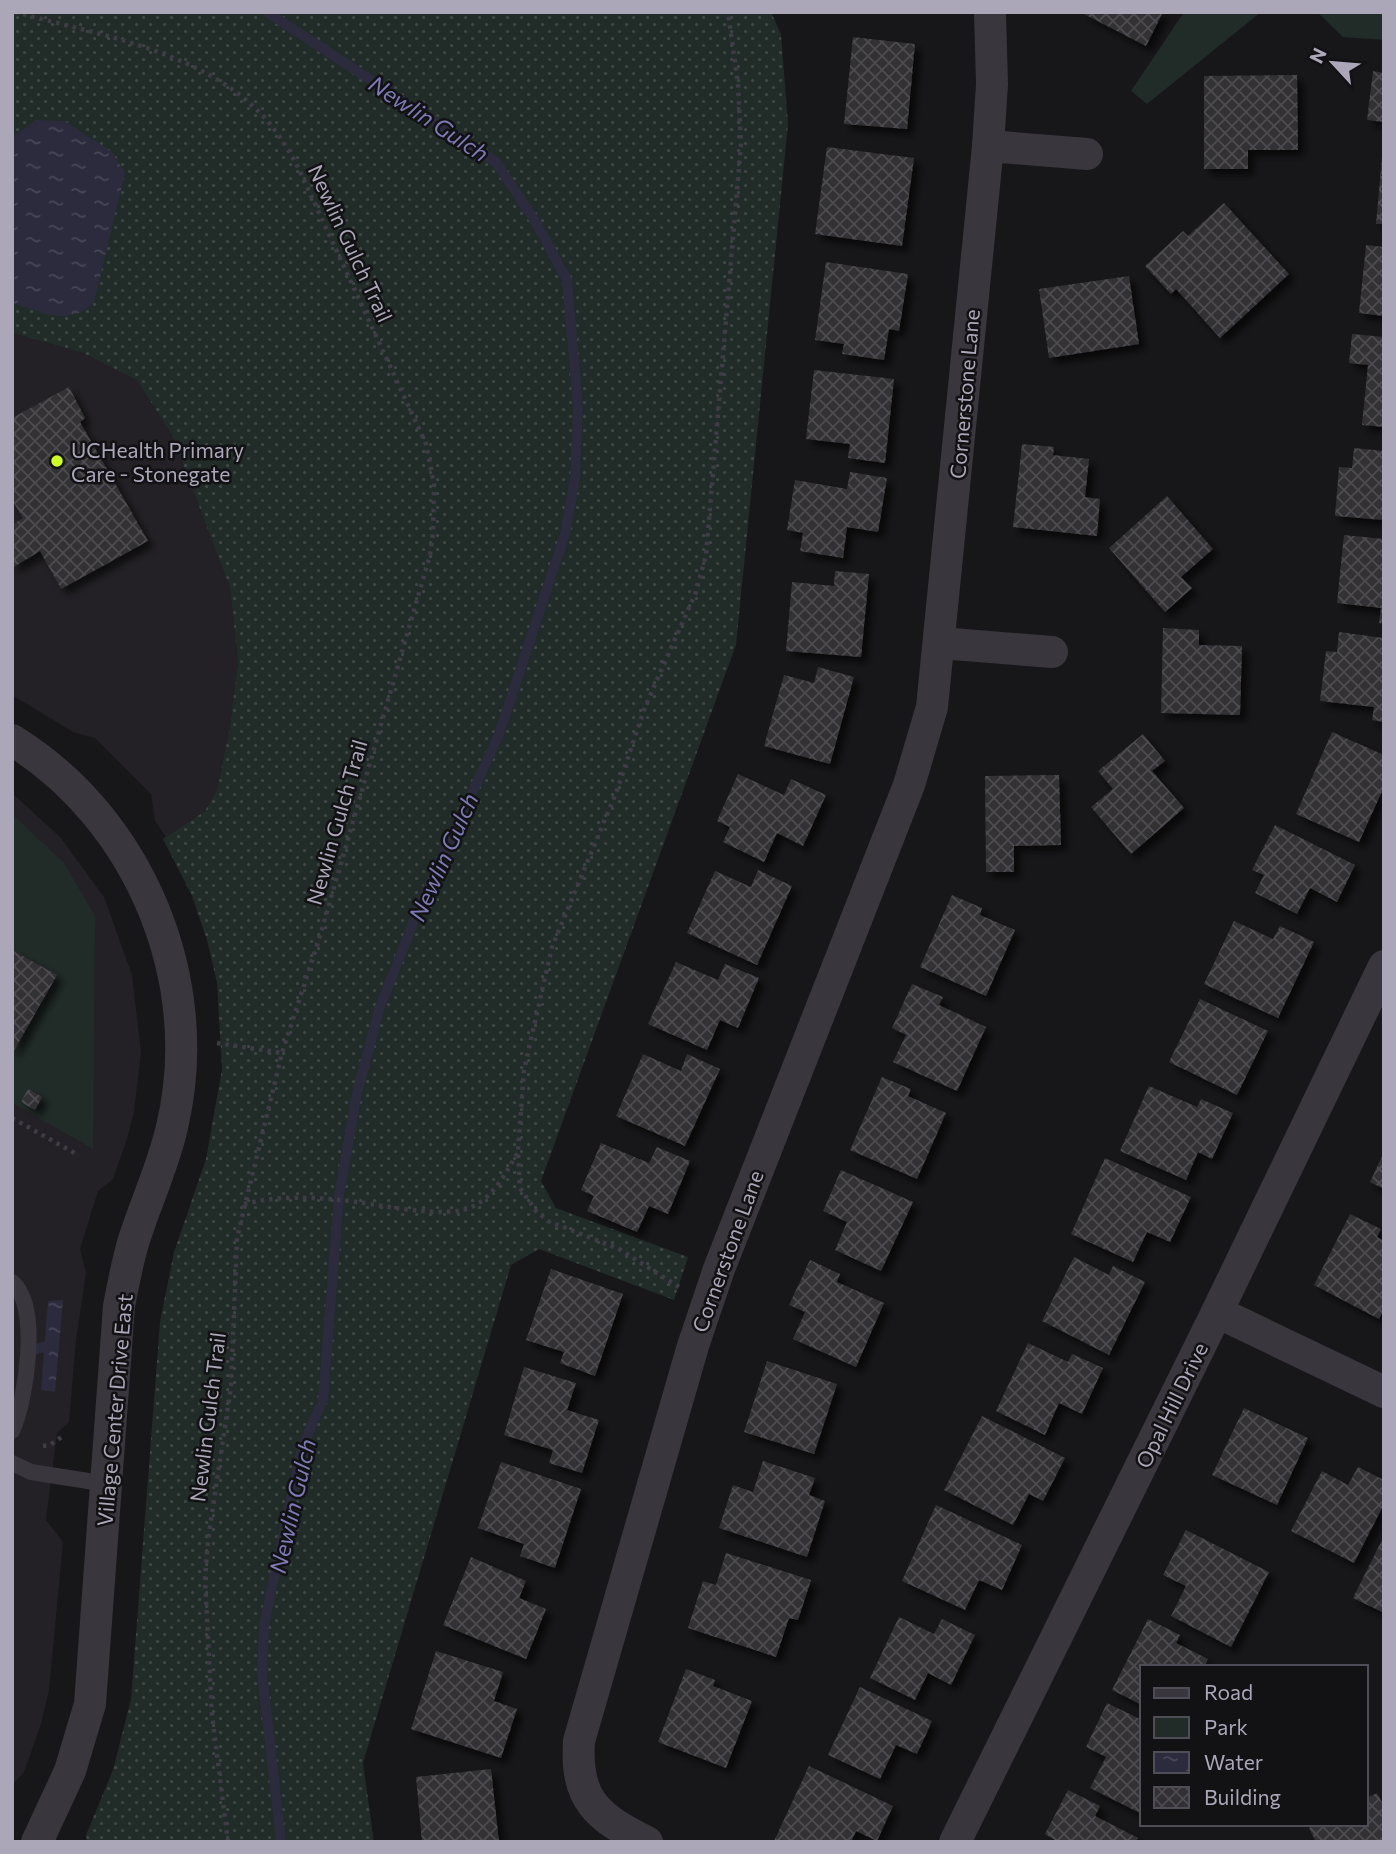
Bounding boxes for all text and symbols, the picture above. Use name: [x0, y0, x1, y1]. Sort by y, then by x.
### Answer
north arrow: [1298, 28, 1368, 98]
text: N: [1304, 44, 1331, 67]
water label: Newlin Gulch: [364, 69, 494, 167]
street label: Newlin Gulch Trail: [304, 160, 398, 326]
street label: Cornerstone Lane: [944, 308, 984, 480]
place label: UCHealth Primary Care - Stonegate: [71, 437, 244, 486]
marker: UCHealth Primary Care - Stonegate: [49, 453, 65, 469]
street label: Newlin Gulch Trail: [300, 736, 372, 908]
water label: Newlin Gulch: [402, 789, 484, 925]
street label: Cornerstone Lane: [686, 1167, 768, 1335]
street label: Village Center Drive East: [91, 1293, 137, 1527]
street label: Newlin Gulch Trail: [184, 1331, 230, 1503]
street label: Opal Hill Drive: [1130, 1338, 1212, 1472]
water label: Newlin Gulch: [263, 1436, 321, 1576]
legend: [1140, 1665, 1368, 1826]
text: Road: [1204, 1679, 1253, 1704]
text: Park: [1204, 1714, 1248, 1739]
text: Water: [1204, 1749, 1263, 1774]
text: Building: [1204, 1784, 1281, 1809]

